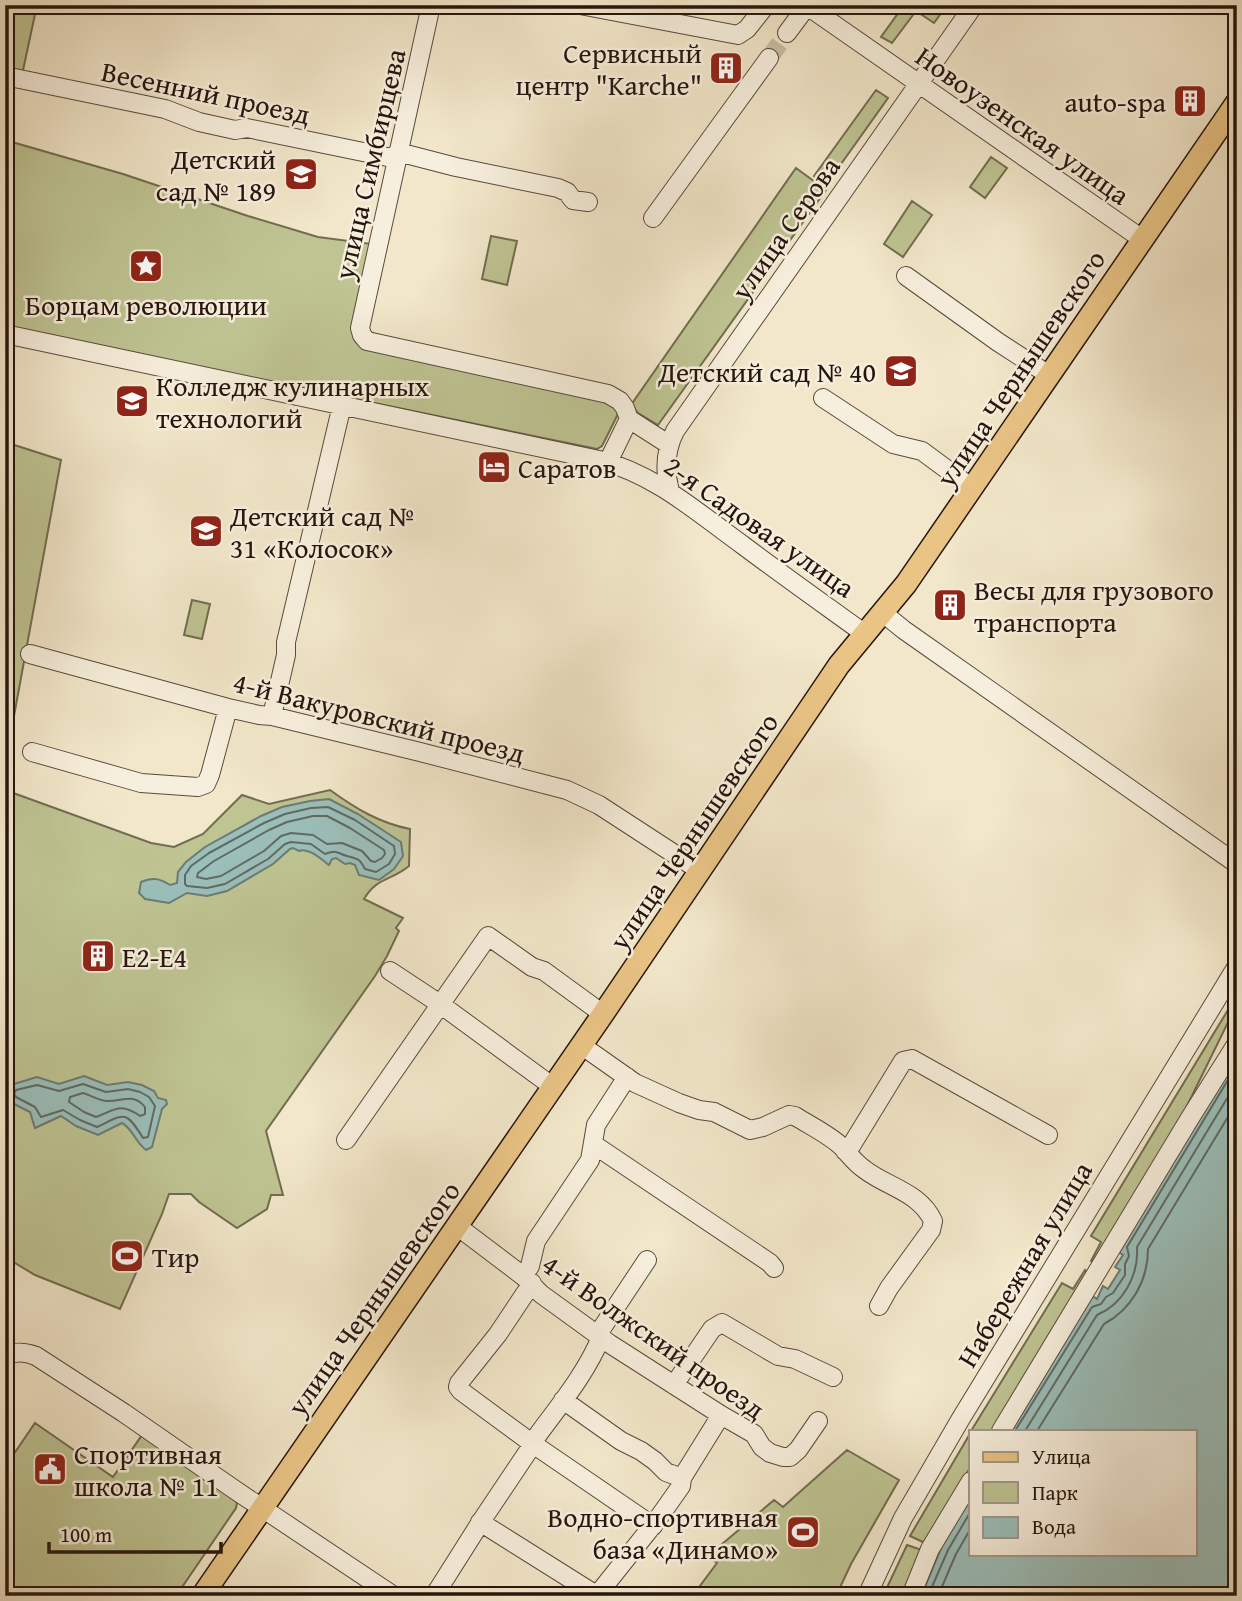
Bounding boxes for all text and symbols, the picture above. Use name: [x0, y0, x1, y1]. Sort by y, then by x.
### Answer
place label: Сервисный центр "Karche": [516, 32, 702, 105]
street label: Новоузенская улица: [908, 36, 1139, 215]
street label: улица Симбирцева: [322, 44, 416, 284]
building icon: Сервисный центр "Karche": [707, 49, 745, 87]
street label: Весенний проезд: [98, 50, 314, 134]
place label: auto-spa: [1064, 81, 1167, 122]
building icon: auto-spa: [1171, 82, 1209, 120]
place label: Детский сад № 189: [156, 138, 276, 211]
street label: улица Серова: [720, 148, 850, 309]
school or university icon: Детский сад № 189: [282, 155, 320, 193]
street label: улица Чернышевского: [925, 241, 1115, 496]
place icon: Борцам революции: [127, 247, 165, 285]
place label: Борцам революции: [25, 284, 267, 325]
place label: Детский сад № 40: [657, 351, 876, 392]
school or university icon: Детский сад № 40: [882, 352, 920, 390]
place label: Колледж кулинарных технологий: [156, 365, 430, 438]
school or university icon: Колледж кулинарных технологий: [113, 382, 151, 420]
street label: 2-я Садовая улица: [656, 445, 864, 608]
place label: Саратов: [518, 447, 616, 488]
hotel icon: Саратов: [475, 448, 513, 486]
place label: Детский сад № 31 «Колосок»: [229, 495, 415, 568]
school or university icon: Детский сад № 31 «Колосок»: [187, 512, 225, 550]
place label: Весы для грузового транспорта: [974, 569, 1214, 642]
building icon: Весы для грузового транспорта: [931, 586, 969, 624]
street label: 4-й Вакуровский проезд: [229, 661, 529, 773]
street label: улица Чернышевского: [598, 704, 788, 959]
place label: E2-E4: [122, 936, 187, 977]
building icon: E2-E4: [79, 937, 117, 975]
street label: Набережная улица: [946, 1153, 1102, 1375]
street label: улица Чернышевского: [276, 1172, 470, 1425]
place label: Тир: [152, 1236, 199, 1277]
sports icon: Тир: [108, 1237, 146, 1275]
street label: 4-й Волжский проезд: [534, 1243, 774, 1429]
legend: [969, 1430, 1196, 1556]
place label: Спортивная школа № 11: [74, 1433, 222, 1506]
text: Улица: [1032, 1441, 1091, 1472]
public building icon: Спортивная школа № 11: [31, 1450, 69, 1488]
text: Парк: [1032, 1477, 1078, 1508]
place label: Водно-спортивная база «Динамо»: [547, 1496, 778, 1569]
scale bar: [49, 1510, 220, 1554]
text: Вода: [1032, 1511, 1076, 1542]
sports icon: Водно-спортивная база «Динамо»: [784, 1513, 822, 1551]
text: 100 m: [60, 1519, 112, 1550]

